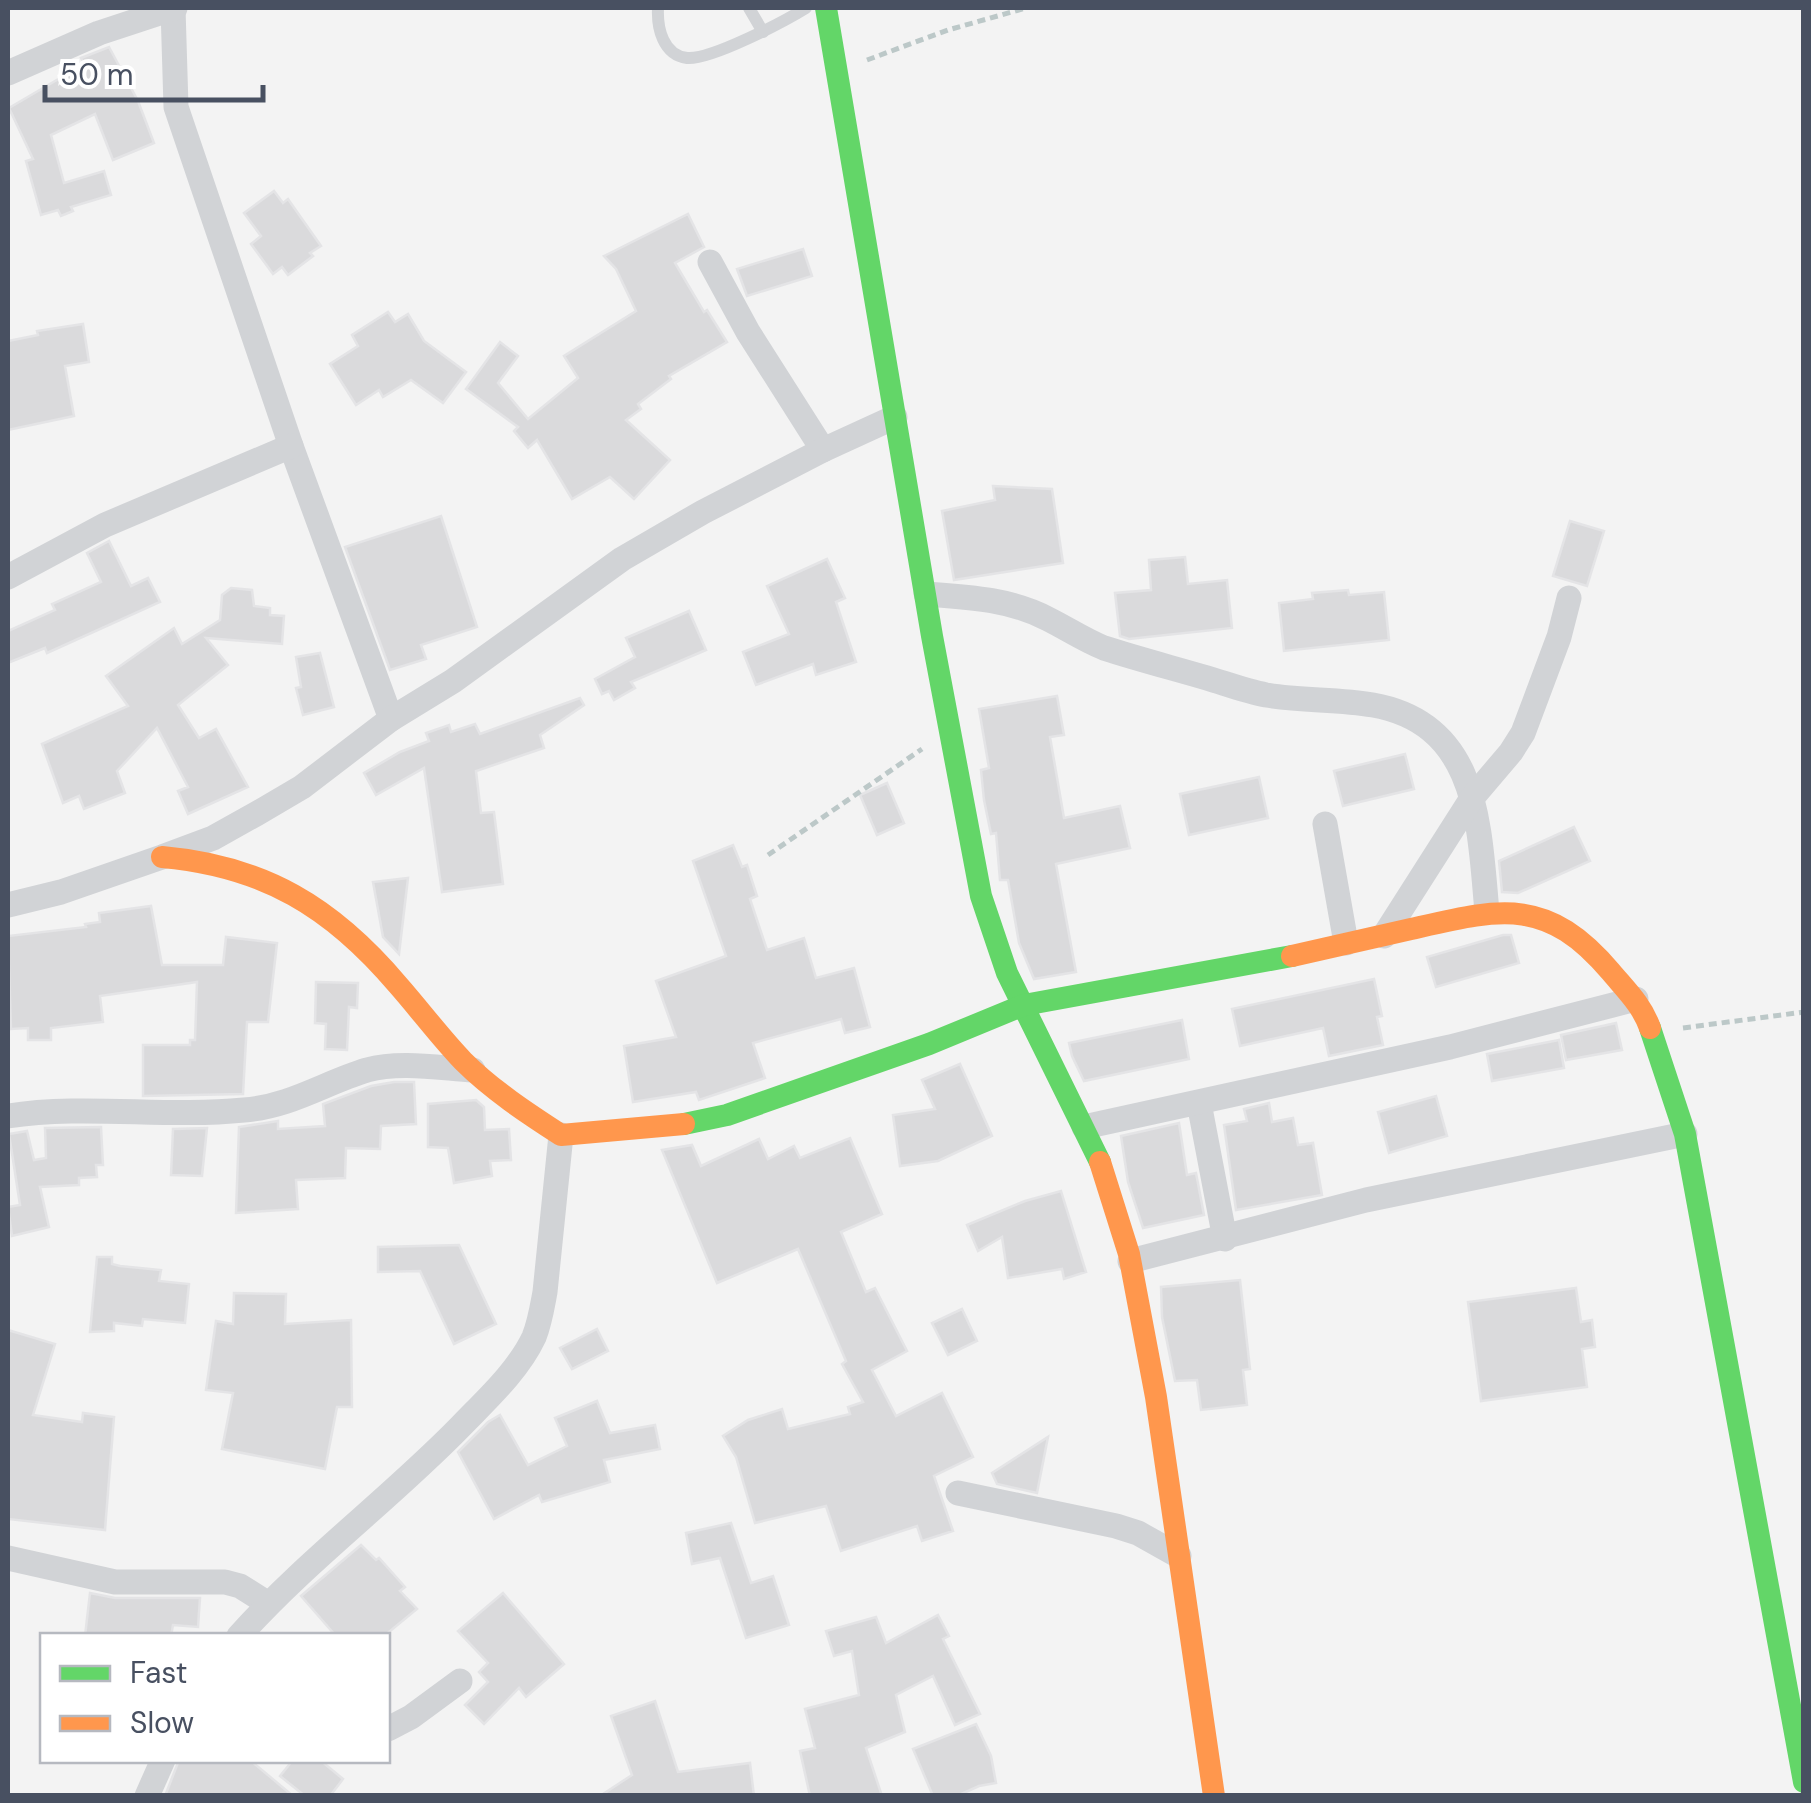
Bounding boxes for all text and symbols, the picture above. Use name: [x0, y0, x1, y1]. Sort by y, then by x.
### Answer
scale bar: [45, 40, 262, 102]
text: 50 m: [60, 55, 134, 94]
legend: [40, 1633, 390, 1763]
text: Fast: [130, 1653, 188, 1692]
text: Slow: [130, 1703, 194, 1742]

